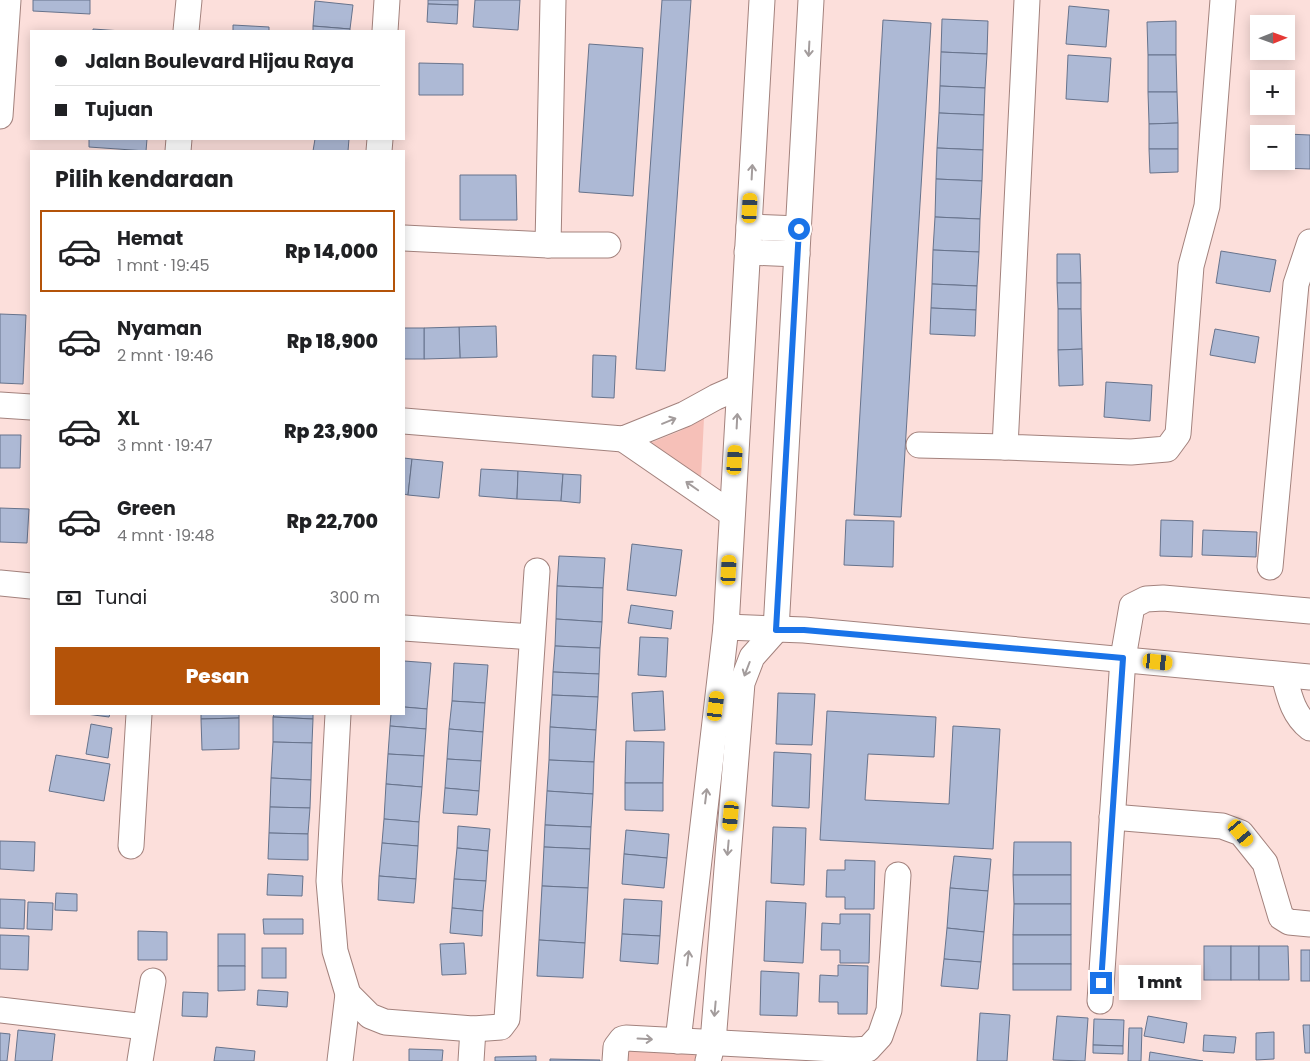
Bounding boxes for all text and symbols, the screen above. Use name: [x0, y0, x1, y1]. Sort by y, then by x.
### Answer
north arrow: [1250, 15, 1295, 60]
map controls: [1250, 15, 1295, 170]
one-way arrow: [804, 40, 813, 56]
text: Jalan Boulevard Hijau Raya: [85, 48, 354, 75]
button: +: [1250, 70, 1295, 115]
text: Tujuan: [85, 96, 153, 123]
button: −: [1250, 125, 1295, 170]
text: Pilih kendaraan: [55, 164, 234, 195]
one-way arrow: [747, 164, 756, 180]
car: [741, 193, 758, 223]
route start: [788, 218, 810, 240]
text: Hemat: [117, 225, 183, 252]
icon: car: [57, 229, 102, 274]
text: Rp 14,000: [285, 238, 378, 265]
text: 1 mnt · 19:45: [117, 254, 210, 277]
text: Nyaman: [117, 315, 202, 342]
icon: car: [57, 319, 102, 364]
text: Rp 18,900: [287, 328, 378, 355]
text: 2 mnt · 19:46: [117, 344, 214, 367]
text: XL: [117, 405, 140, 432]
icon: car: [57, 409, 102, 454]
one-way arrow: [733, 414, 742, 430]
one-way arrow: [661, 416, 676, 425]
text: Rp 23,900: [284, 418, 378, 445]
text: 3 mnt · 19:47: [117, 434, 213, 457]
car: [726, 445, 743, 475]
one-way arrow: [685, 481, 699, 491]
text: Green: [117, 495, 176, 522]
icon: car: [57, 499, 102, 544]
text: Rp 22,700: [286, 508, 378, 535]
text: 4 mnt · 19:48: [117, 524, 215, 547]
car: [720, 555, 737, 585]
icon: cash: [55, 584, 83, 612]
text: Tunai: [95, 584, 147, 611]
text: 300 m: [330, 586, 380, 609]
button: Pesan: [55, 647, 380, 705]
car: [1142, 653, 1173, 671]
one-way arrow: [742, 661, 751, 676]
car: [706, 690, 725, 722]
one-way arrow: [701, 788, 711, 804]
car: [722, 800, 739, 832]
car: [1225, 817, 1256, 849]
one-way arrow: [724, 839, 733, 855]
one-way arrow: [683, 950, 693, 966]
callout: 1 mnt: [1118, 966, 1201, 1000]
text: 1 mnt: [1138, 971, 1182, 994]
route end: [1090, 972, 1112, 994]
one-way arrow: [711, 1001, 720, 1017]
one-way arrow: [636, 1034, 652, 1043]

